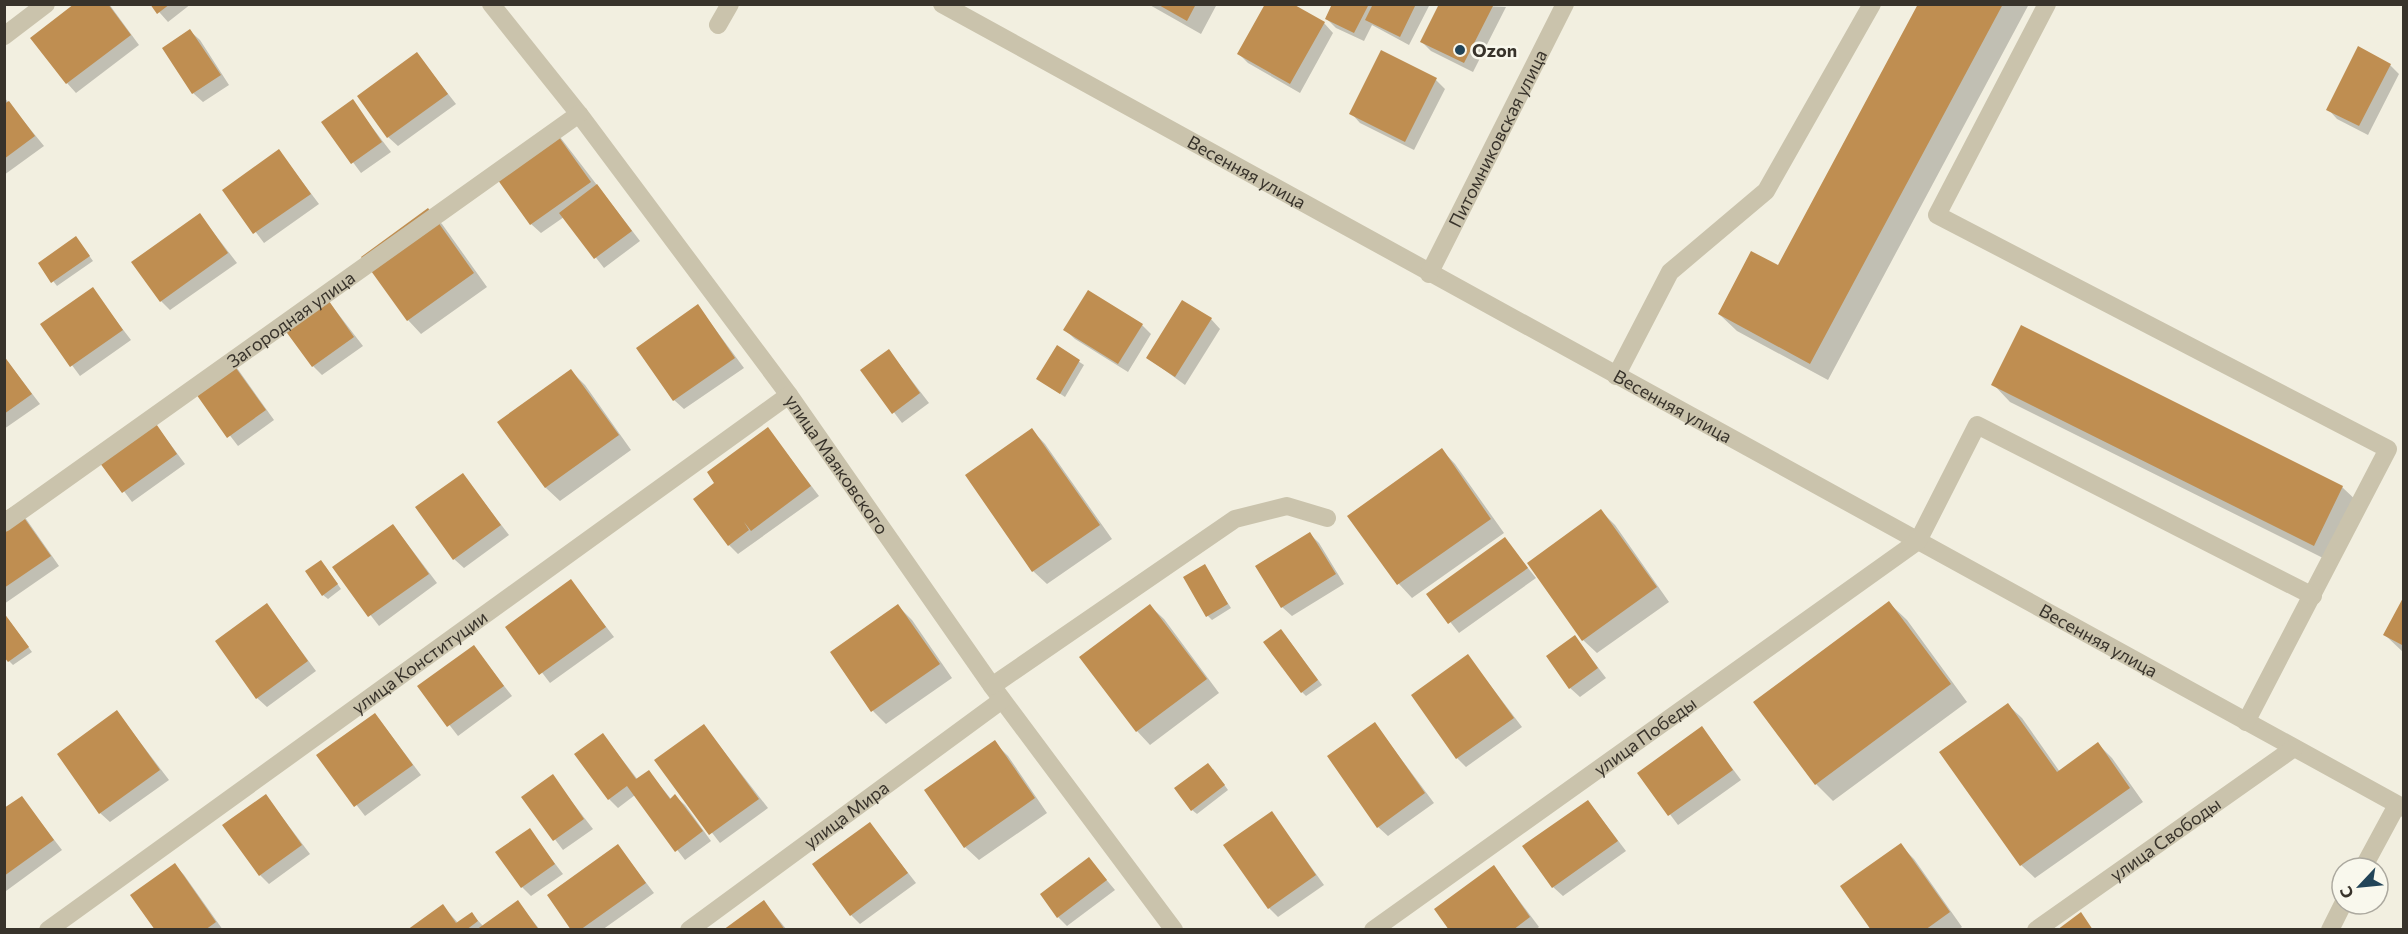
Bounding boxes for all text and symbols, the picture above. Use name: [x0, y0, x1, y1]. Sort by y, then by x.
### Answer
place label: Ozon: [1472, 39, 1517, 61]
marker: Ozon: [1453, 43, 1467, 57]
street label: Питомниковская улица: [1443, 46, 1551, 231]
street label: Весенняя улица: [1184, 130, 1310, 213]
street label: Загородная улица: [223, 266, 359, 372]
street label: Весенняя улица: [1610, 365, 1736, 447]
street label: улица Маяковского: [781, 390, 894, 538]
street label: Весенняя улица: [2036, 599, 2162, 681]
street label: улица Конституции: [347, 606, 491, 718]
street label: улица Победы: [1589, 692, 1700, 780]
street label: улица Мира: [799, 776, 893, 853]
street label: улица Свободы: [2105, 792, 2225, 886]
north arrow: [2330, 856, 2390, 916]
text: С: [2335, 884, 2357, 902]

